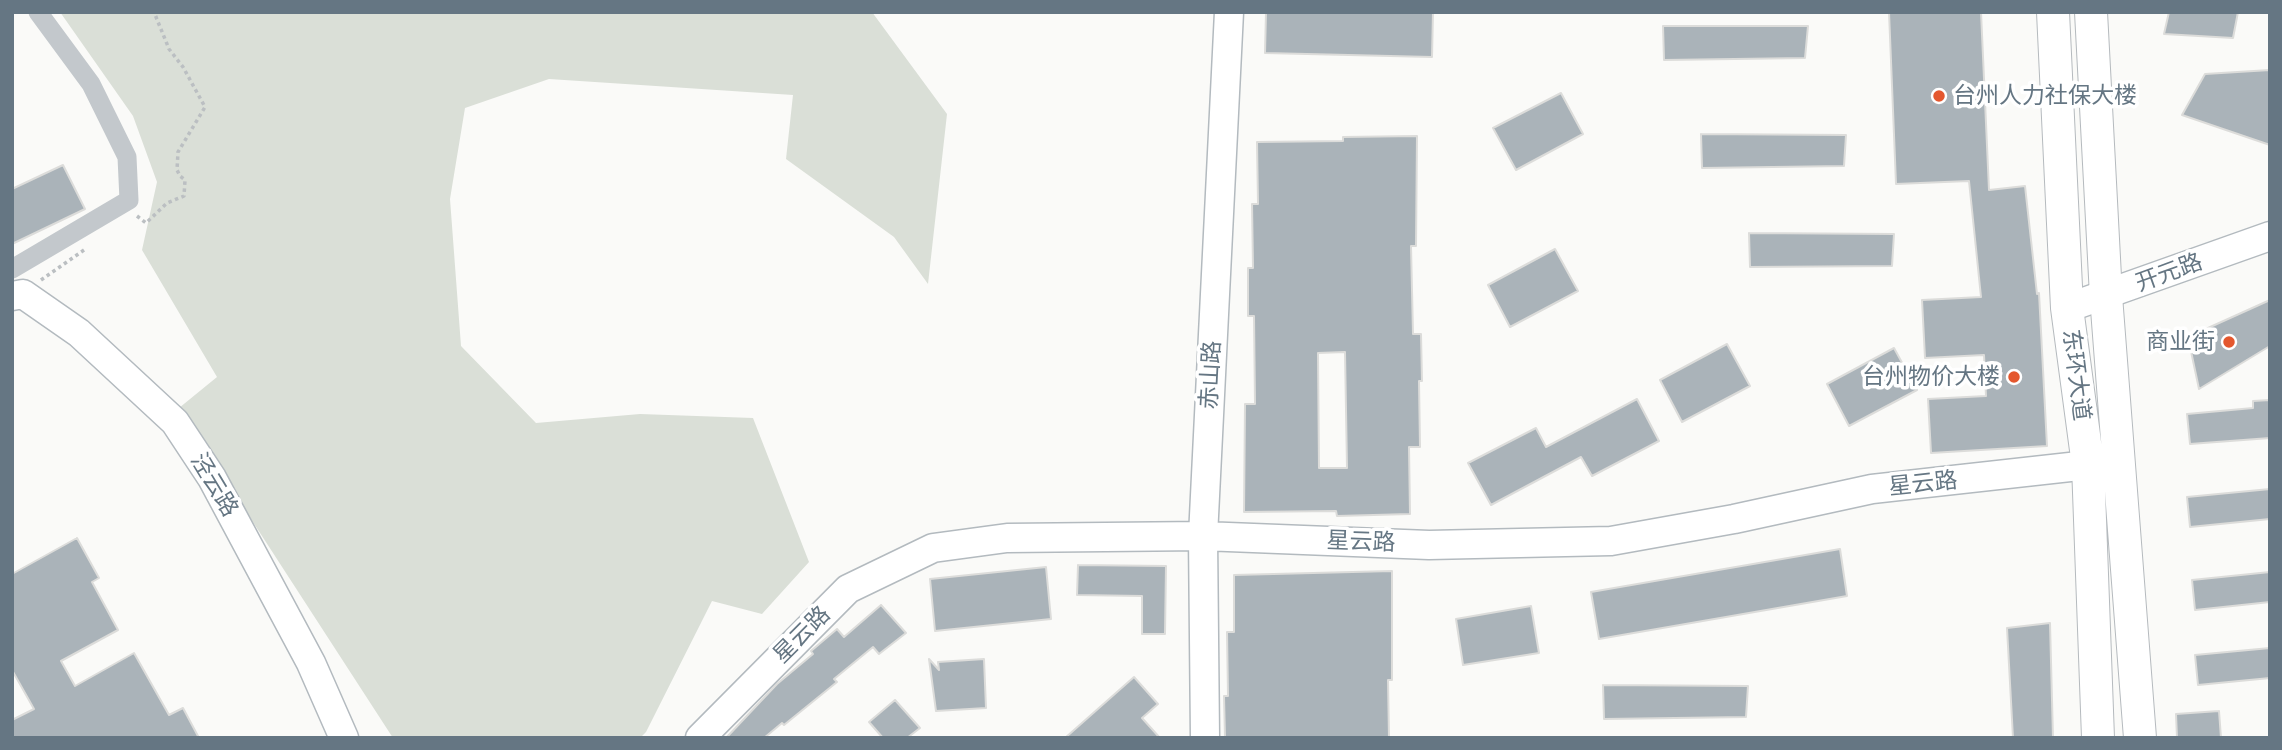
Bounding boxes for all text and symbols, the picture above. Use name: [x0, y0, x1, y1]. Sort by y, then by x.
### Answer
place label: 台州人力社保大楼: [1953, 82, 2137, 110]
marker: 台州人力社保大楼: [1931, 88, 1947, 104]
street label: 开元路: [2132, 248, 2206, 298]
street label: 东环大道: [2057, 328, 2095, 422]
place label: 商业街: [2146, 328, 2215, 356]
marker: 商业街: [2221, 334, 2237, 350]
street label: 赤山路: [1195, 340, 1227, 410]
place label: 台州物价大楼: [1862, 363, 2000, 391]
marker: 台州物价大楼: [2006, 369, 2022, 385]
street label: 泾云路: [184, 448, 244, 522]
street label: 星云路: [1887, 467, 1959, 501]
street label: 星云路: [1326, 527, 1396, 557]
street label: 星云路: [768, 601, 836, 669]

